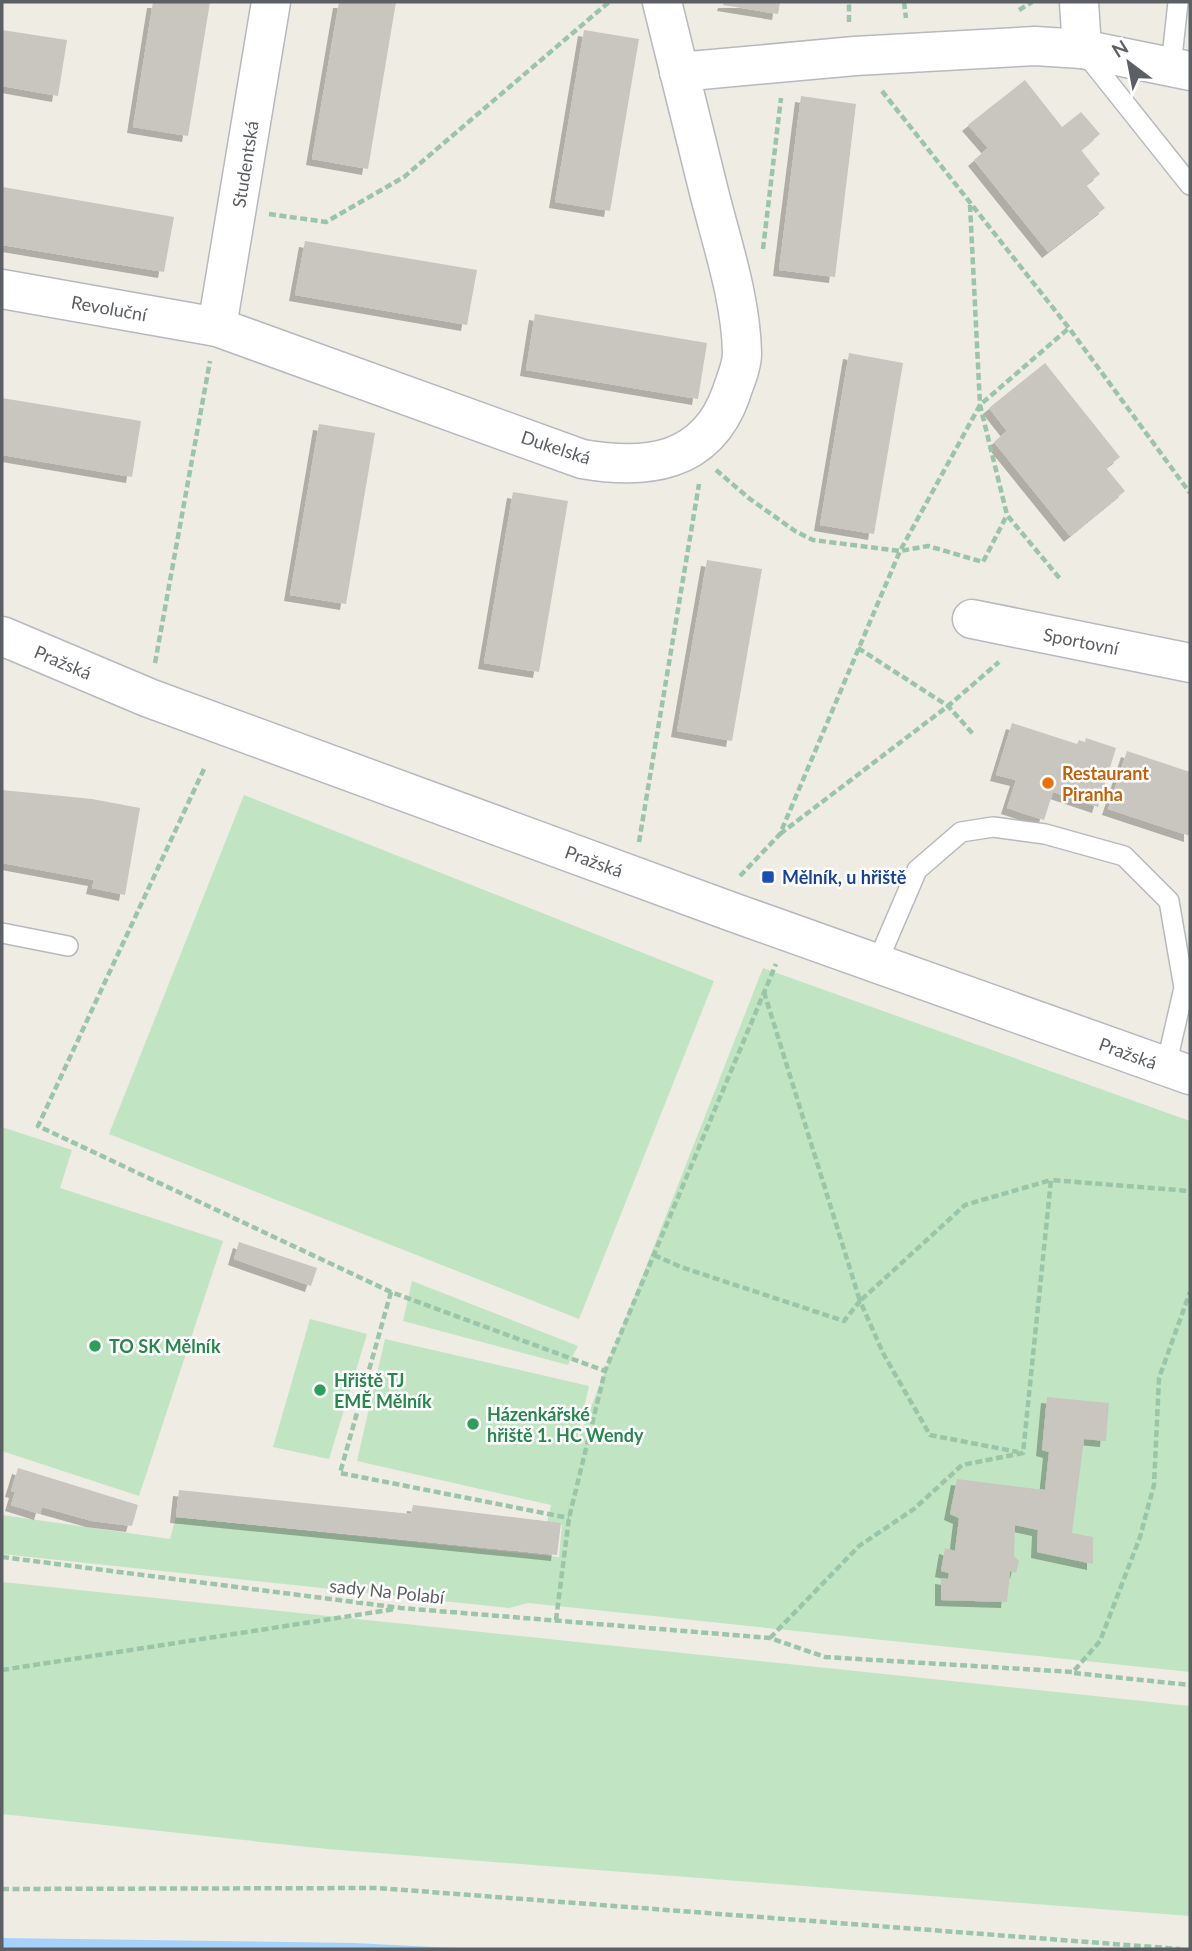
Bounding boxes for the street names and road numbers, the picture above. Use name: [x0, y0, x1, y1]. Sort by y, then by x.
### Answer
street label: Studentská: [227, 119, 263, 209]
street label: Revoluční: [69, 291, 149, 326]
street label: Dukelská: [518, 425, 594, 469]
street label: Sportovní: [1041, 623, 1121, 659]
street label: Pražská: [31, 640, 95, 684]
street label: Pražská: [562, 840, 626, 882]
street label: Pražská: [1096, 1032, 1160, 1074]
street label: sady Na Polabí: [328, 1574, 446, 1608]

